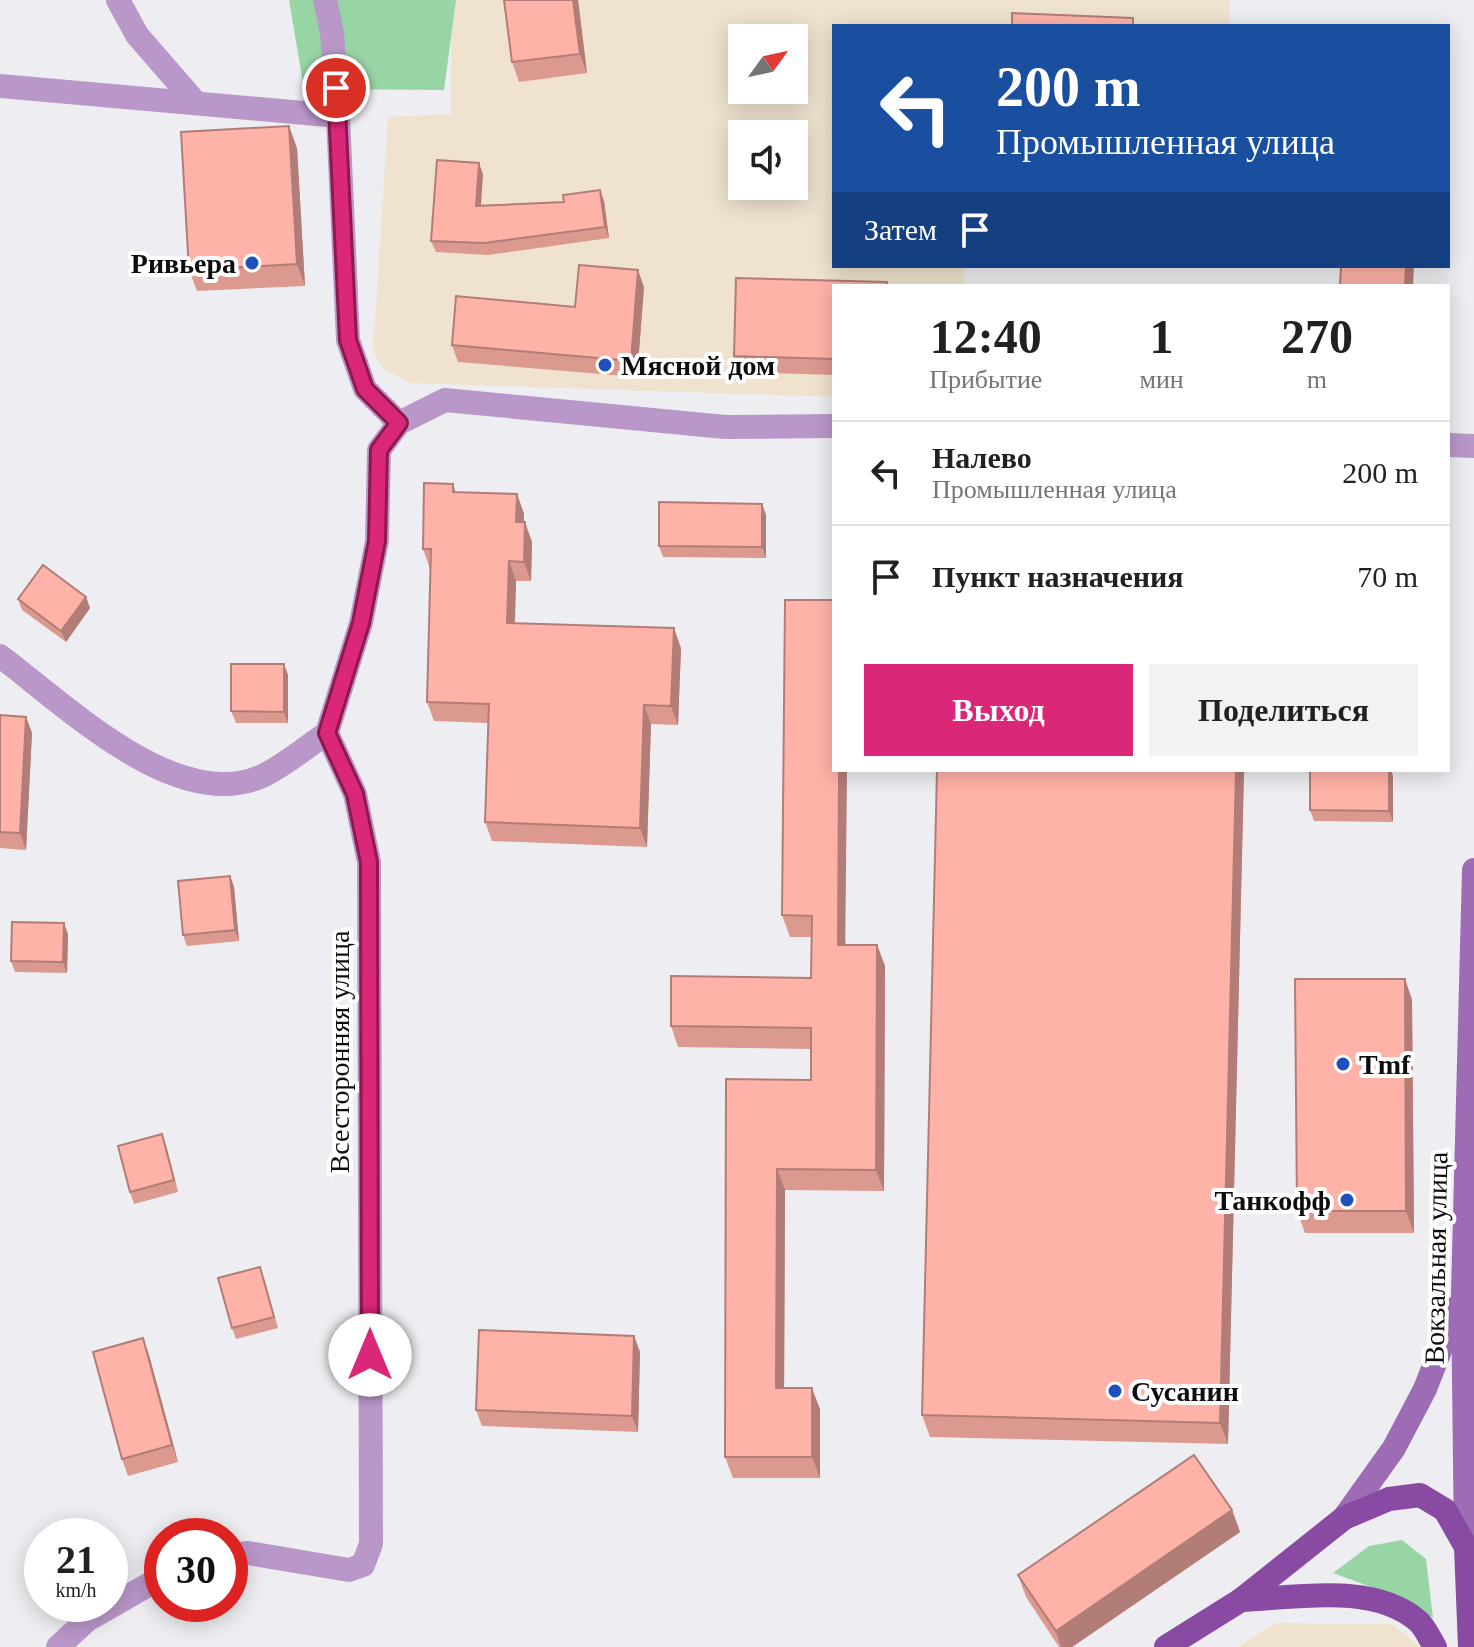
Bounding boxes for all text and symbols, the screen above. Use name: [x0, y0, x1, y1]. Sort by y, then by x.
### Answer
north arrow: [728, 24, 808, 104]
map controls: [728, 24, 808, 200]
pin: [302, 54, 370, 122]
icon: left: [864, 56, 968, 160]
text: 200 m: [996, 56, 1141, 118]
icon: arrive: [314, 66, 358, 110]
button: sound: [728, 120, 808, 200]
text: Промышленная улица: [996, 122, 1335, 162]
icon: arrive: [953, 208, 997, 252]
text: Затем: [864, 213, 937, 246]
place label: Ривьера: [131, 248, 236, 279]
marker: Ривьера: [243, 254, 261, 272]
text: 12:40: [930, 310, 1042, 363]
text: 1: [1150, 310, 1174, 363]
text: 270: [1281, 310, 1353, 363]
place label: Мясной дом: [621, 350, 775, 381]
marker: Мясной дом: [596, 356, 614, 374]
text: Прибытие: [929, 365, 1042, 394]
text: мин: [1139, 365, 1184, 394]
text: m: [1307, 365, 1327, 394]
text: Налево: [932, 441, 1032, 474]
icon: left: [864, 451, 908, 495]
text: 200 m: [1342, 456, 1418, 489]
text: Промышленная улица: [932, 475, 1177, 504]
icon: arrive: [864, 555, 908, 599]
text: Пункт назначения: [932, 560, 1184, 593]
text: 70 m: [1357, 560, 1418, 593]
button: Выход: [864, 664, 1133, 756]
button: Поделиться: [1149, 664, 1418, 756]
street label: Всесторонняя улица: [324, 930, 355, 1173]
place label: Tmf: [1359, 1049, 1411, 1080]
marker: Tmf: [1334, 1055, 1352, 1073]
street label: Вокзальная улица: [1419, 1151, 1453, 1365]
place label: Танкофф: [1214, 1185, 1331, 1216]
marker: Танкофф: [1338, 1191, 1356, 1209]
position arrow: [328, 1313, 412, 1397]
place label: Сусанин: [1131, 1376, 1239, 1407]
marker: Сусанин: [1106, 1382, 1124, 1400]
speed limit sign: 30: [144, 1518, 248, 1622]
text: 21: [56, 1537, 96, 1582]
text: km/h: [55, 1579, 97, 1601]

